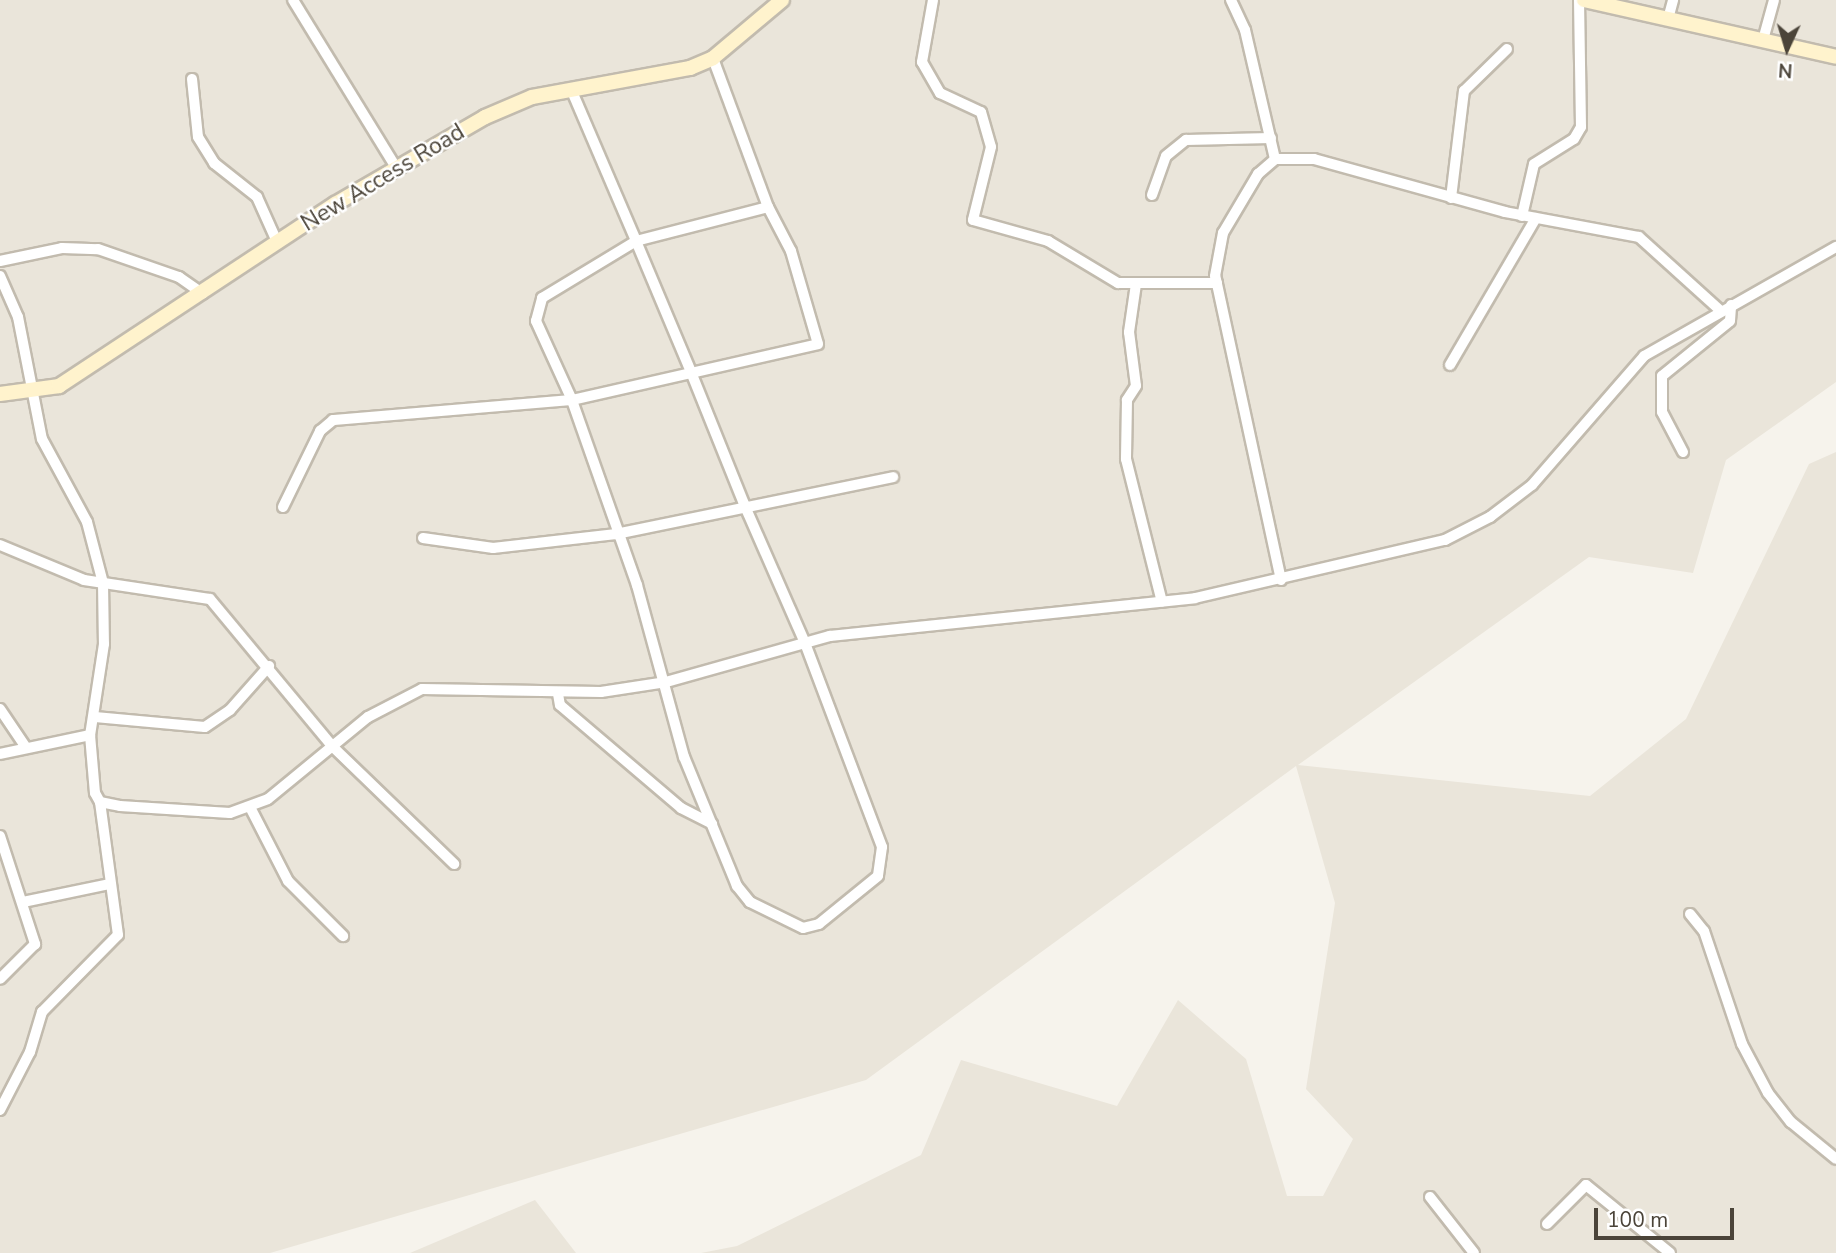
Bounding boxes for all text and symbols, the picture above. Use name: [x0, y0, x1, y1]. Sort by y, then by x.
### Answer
north arrow: [1752, 14, 1822, 84]
text: N: [1778, 56, 1794, 83]
street label: New Access Road: [296, 118, 470, 238]
scale bar: [1598, 1194, 1738, 1238]
text: 100 m: [1607, 1206, 1668, 1234]

